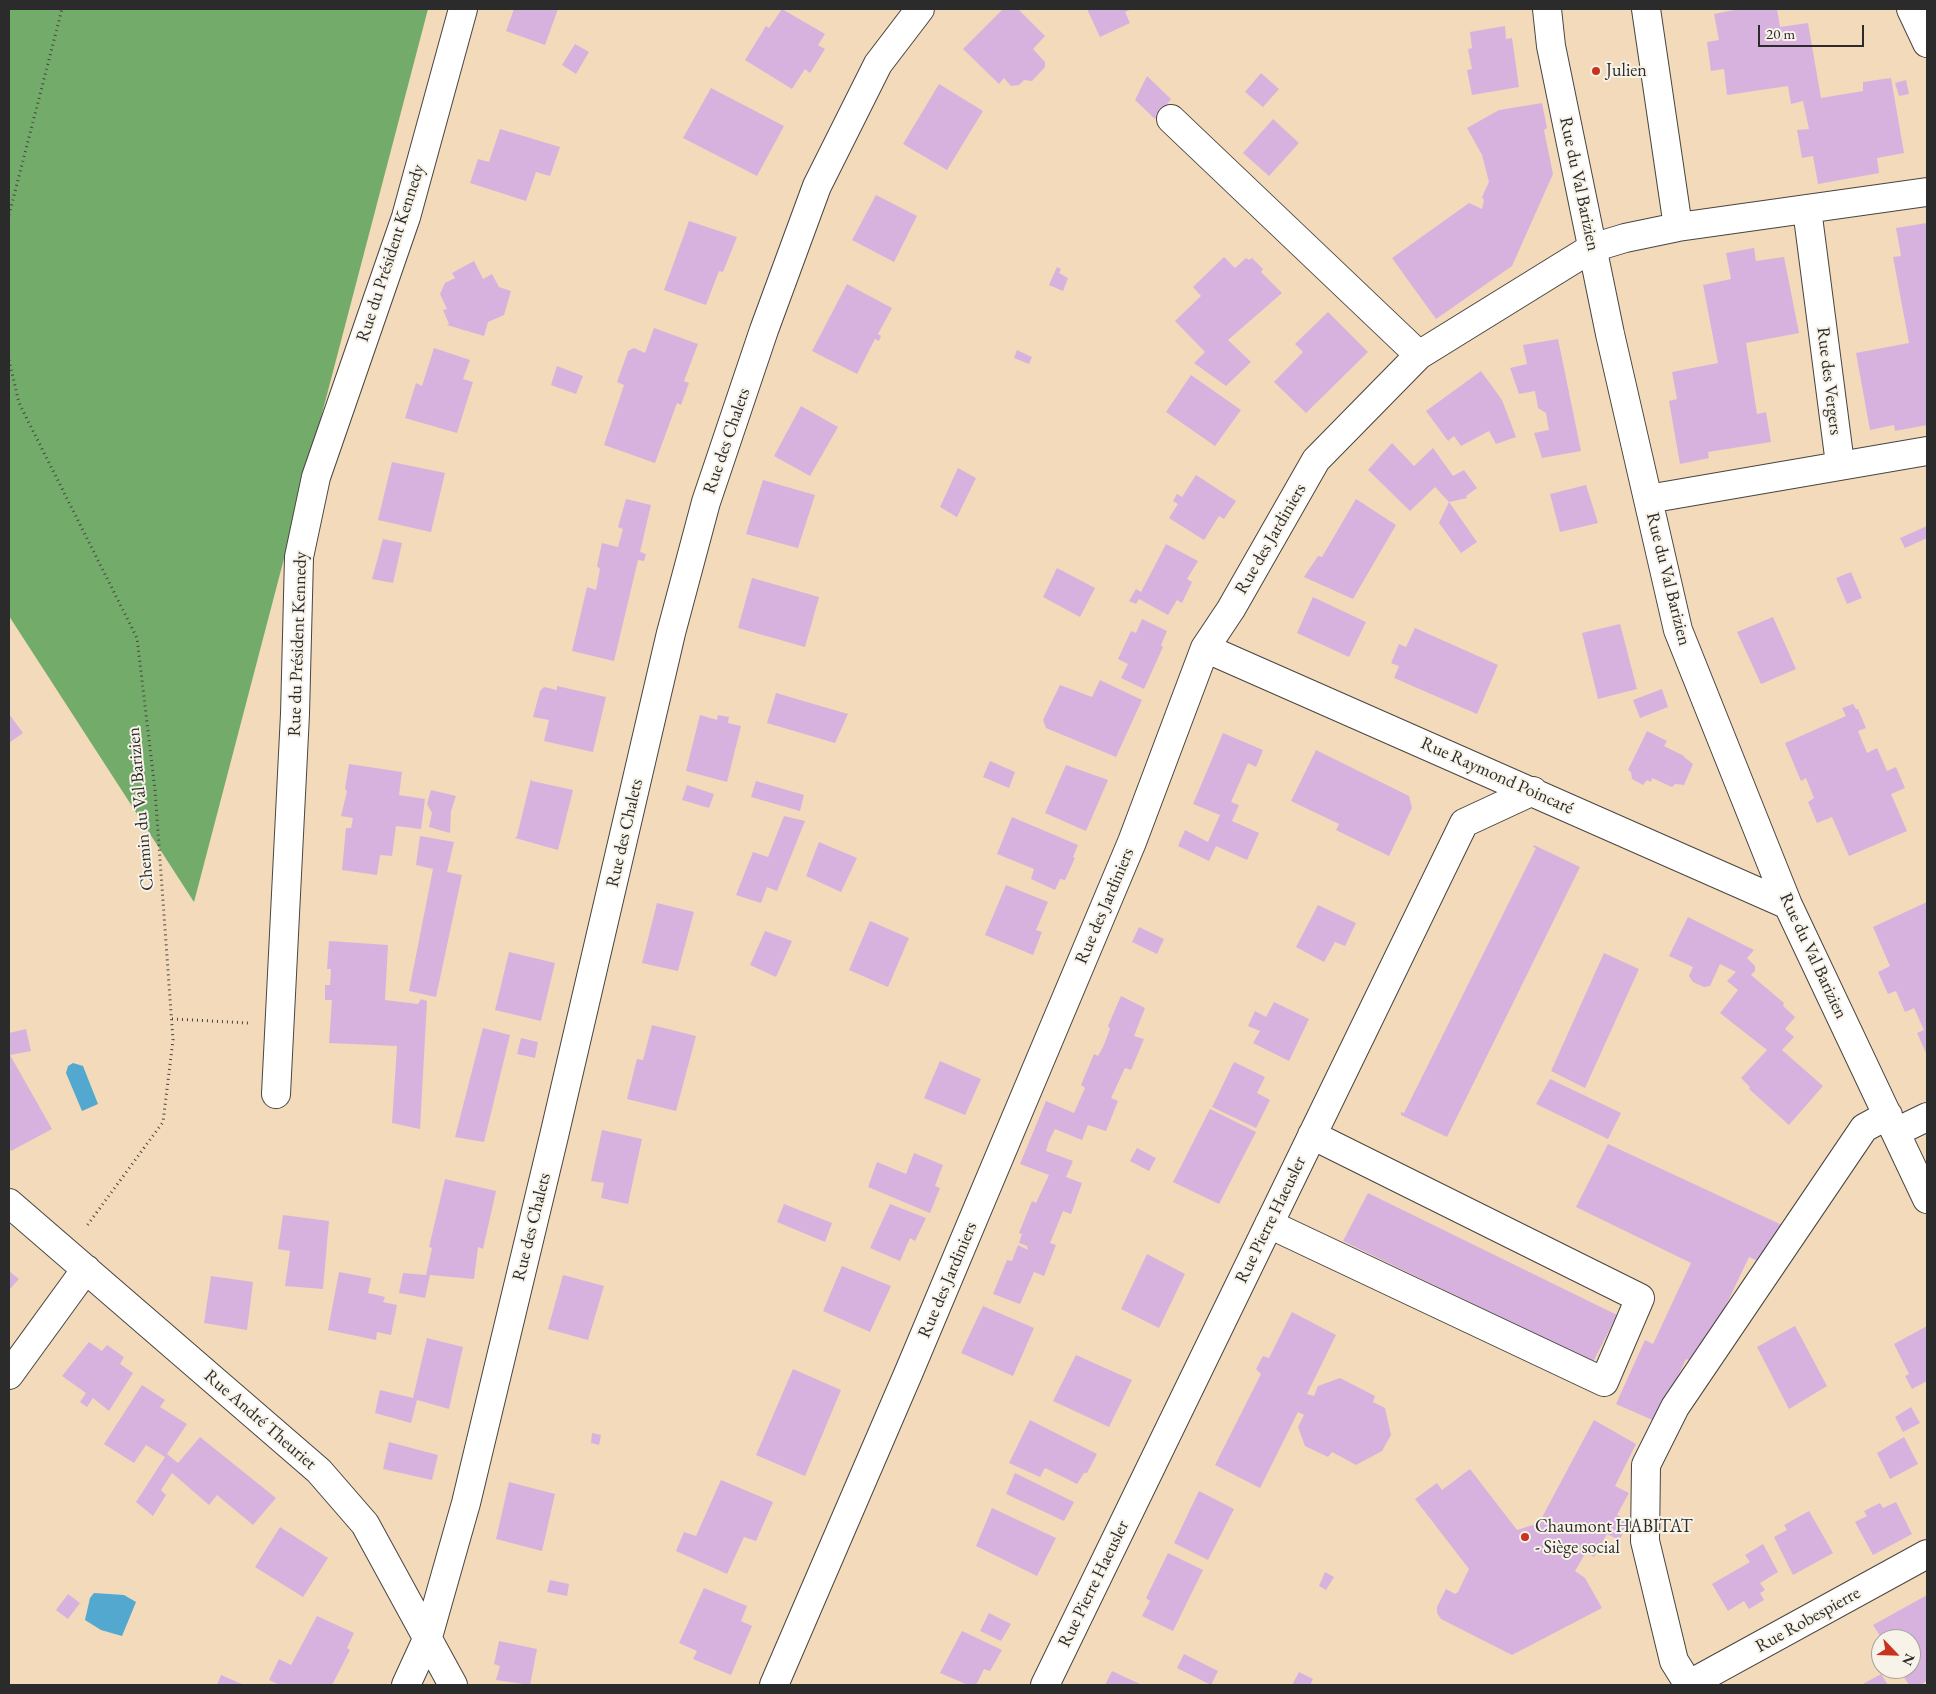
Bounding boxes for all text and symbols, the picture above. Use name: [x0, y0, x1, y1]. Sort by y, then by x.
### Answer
scale bar: [1761, 15, 1867, 47]
text: 20 m: [1766, 24, 1795, 43]
place label: Julien: [1606, 60, 1647, 82]
marker: Julien: [1590, 65, 1602, 77]
street label: Rue du Val Barizien: [1554, 115, 1604, 253]
street label: Rue du Président Kennedy: [352, 162, 430, 344]
street label: Rue des Vergers: [1812, 326, 1846, 436]
street label: Rue des Chalets: [699, 385, 755, 497]
street label: Rue des Jardiniers: [1231, 480, 1311, 598]
street label: Rue du Val Barizien: [1641, 510, 1695, 648]
street label: Rue du Président Kennedy: [284, 551, 312, 737]
street label: Chemin du Val Barizien: [123, 726, 159, 892]
street label: Rue Raymond Poincaré: [1417, 733, 1577, 819]
street label: Rue des Chalets: [602, 777, 648, 889]
street label: Rue des Jardiniers: [1071, 845, 1139, 967]
street label: Rue du Val Barizien: [1774, 890, 1852, 1022]
street label: Rue Pierre Haeusler: [1231, 1153, 1311, 1287]
street label: Rue des Chalets: [508, 1171, 556, 1283]
street label: Rue des Jardiniers: [914, 1219, 982, 1341]
street label: Rue André Theuriet: [199, 1365, 321, 1475]
place label: Chaumont HABITAT - Siège social: [1535, 1516, 1692, 1558]
street label: Rue Pierre Haeusler: [1054, 1517, 1134, 1651]
marker: Chaumont HABITAT - Siège social: [1519, 1531, 1531, 1543]
street label: Rue Robespierre: [1752, 1582, 1864, 1658]
north arrow: [1871, 1629, 1921, 1679]
text: N: [1898, 1651, 1919, 1669]

